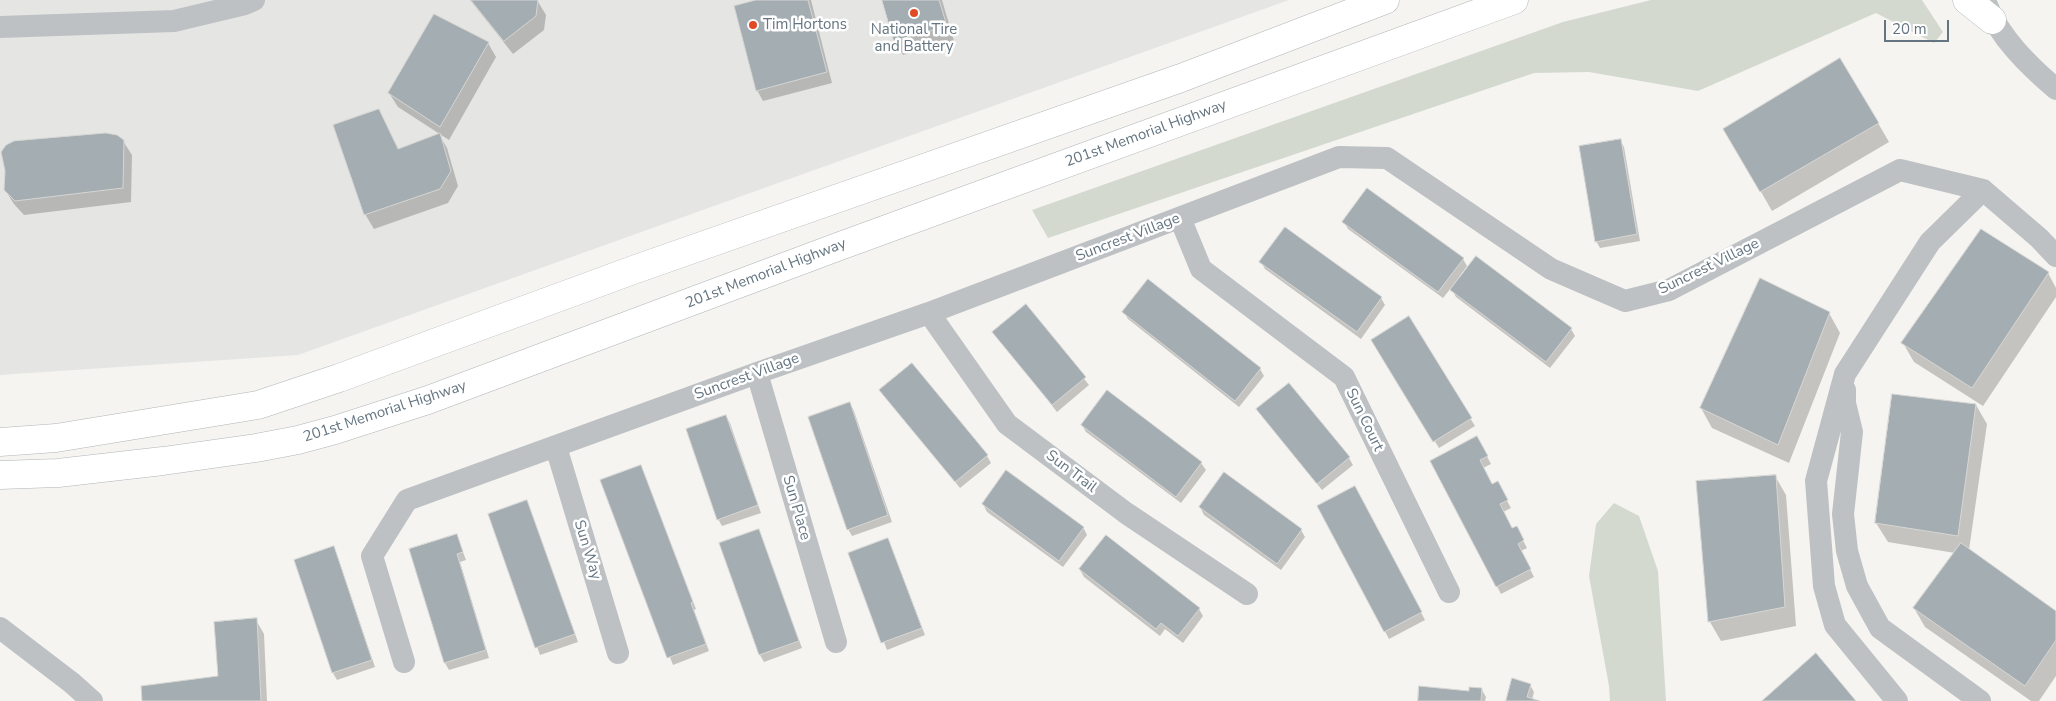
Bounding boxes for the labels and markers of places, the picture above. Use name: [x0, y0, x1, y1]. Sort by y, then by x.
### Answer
marker: National Tire and Battery: [908, 7, 920, 19]
place label: Tim Hortons: [763, 16, 847, 34]
marker: Tim Hortons: [747, 19, 759, 31]
place label: National Tire and Battery: [871, 21, 957, 56]

